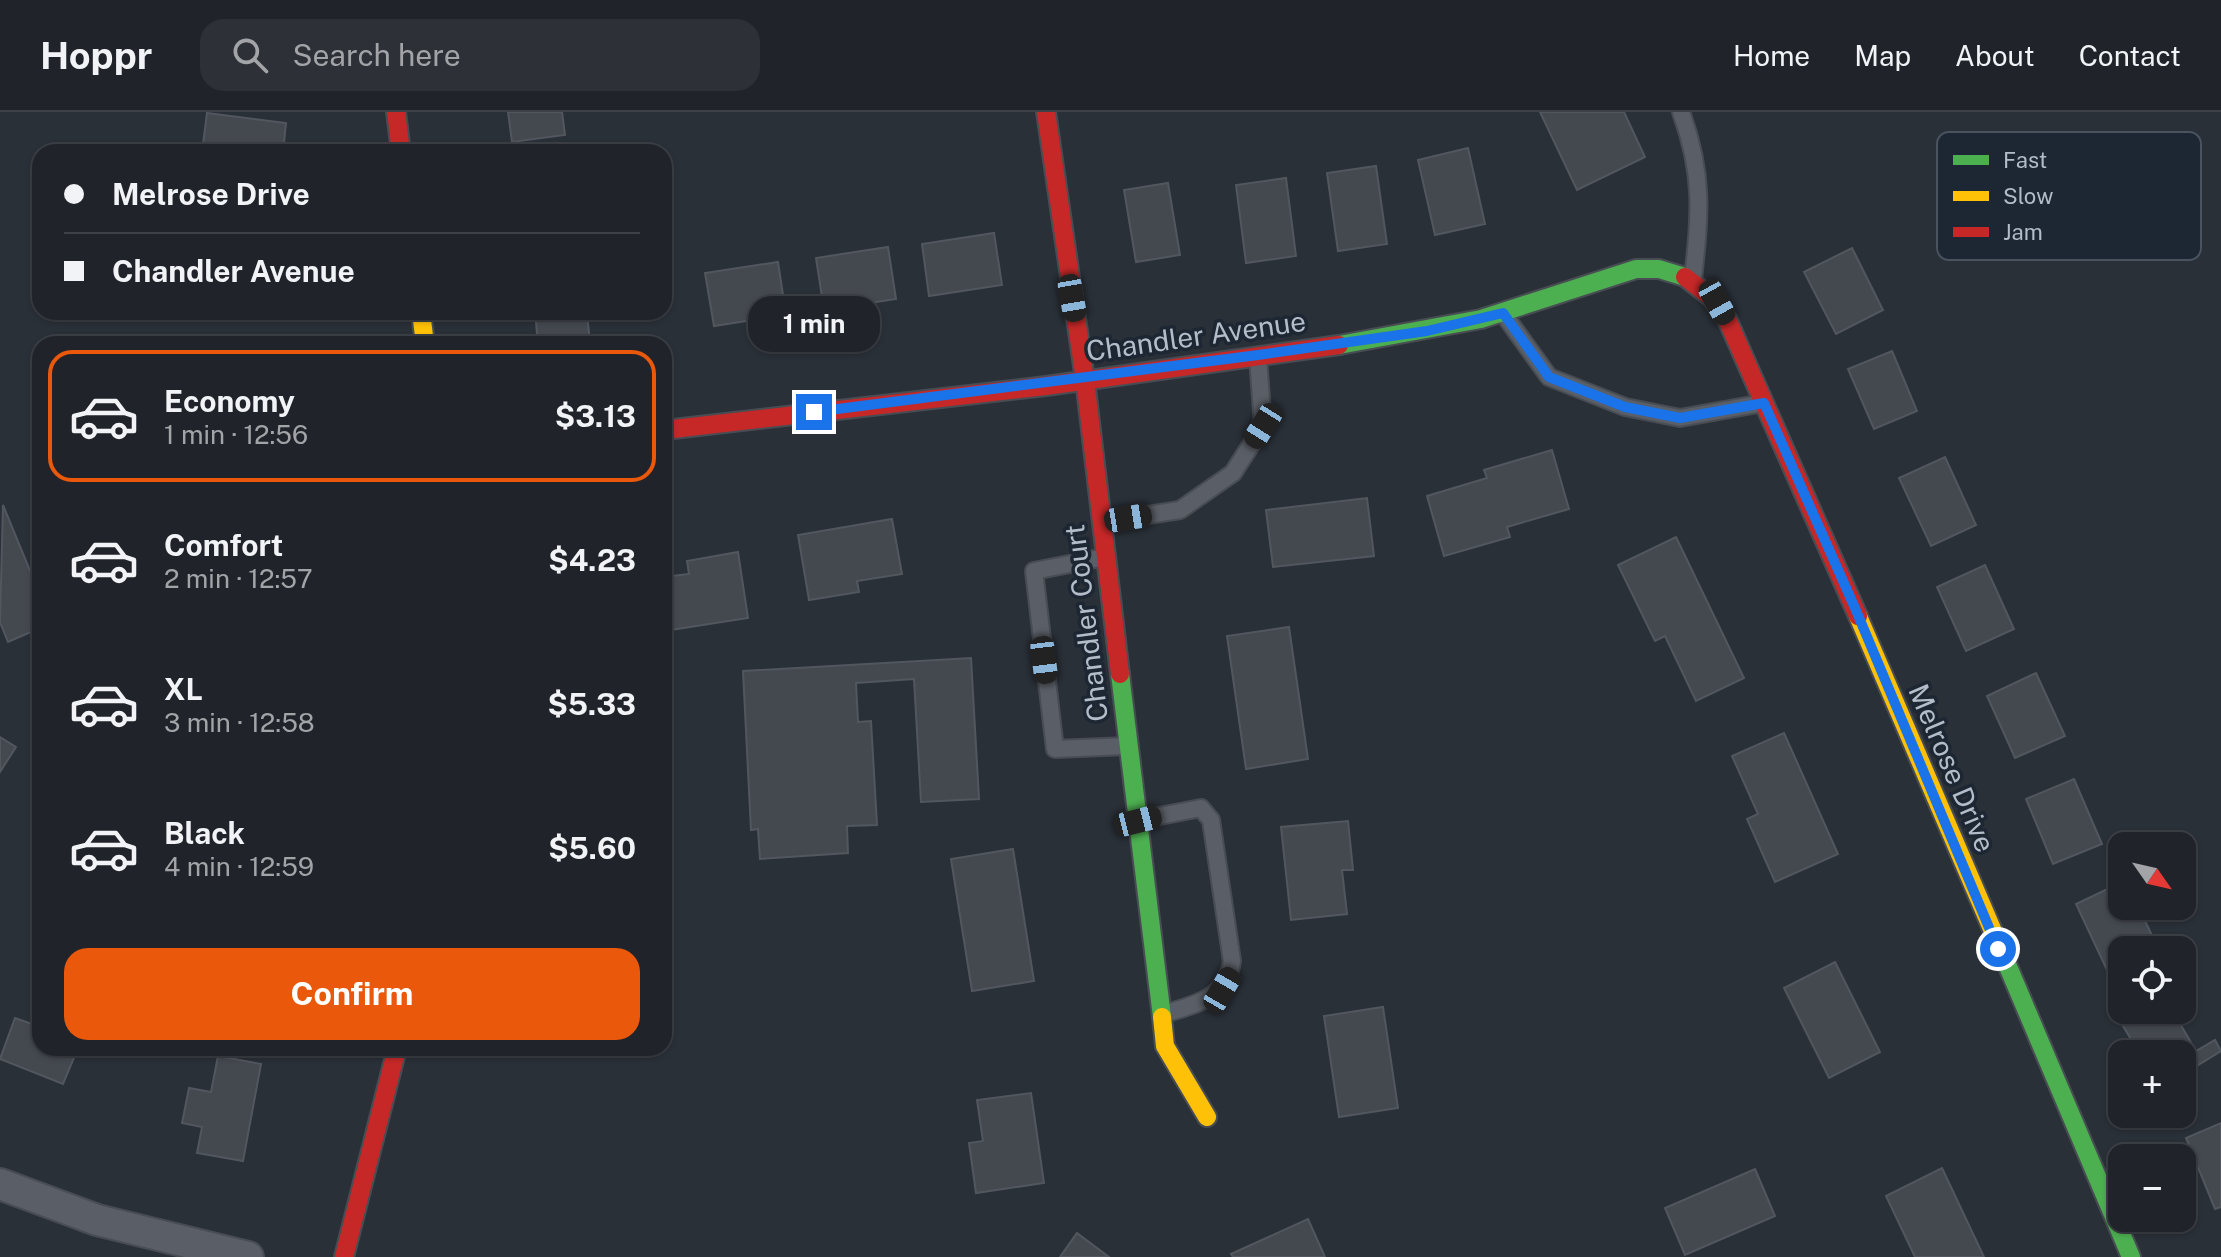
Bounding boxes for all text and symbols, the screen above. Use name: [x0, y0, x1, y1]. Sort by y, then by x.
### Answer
search box: [200, 19, 760, 91]
text: Hoppr: [40, 33, 152, 78]
icon: search: [228, 33, 272, 77]
text: Search here: [292, 37, 461, 73]
text: Home: [1733, 39, 1810, 72]
text: Map: [1854, 39, 1911, 72]
text: About: [1955, 39, 2035, 72]
text: Contact: [2079, 39, 2181, 72]
legend: [1937, 132, 2201, 260]
text: Fast: [2003, 147, 2047, 173]
text: Melrose Drive: [112, 176, 310, 212]
text: Slow: [2003, 183, 2053, 209]
text: Jam: [2003, 219, 2043, 245]
text: Chandler Avenue: [112, 253, 355, 289]
car: [1056, 272, 1088, 324]
car: [1695, 275, 1739, 329]
callout: 1 min: [748, 296, 880, 352]
street label: Chandler Avenue: [1084, 304, 1308, 367]
text: 1 min: [783, 308, 845, 339]
icon: car: [68, 380, 140, 452]
text: Economy: [164, 383, 295, 419]
route end: [796, 394, 832, 430]
text: $3.13: [555, 398, 636, 434]
car: [1240, 399, 1286, 453]
text: 1 min · 12:56: [164, 419, 308, 450]
car: [1102, 502, 1154, 534]
street label: Chandler Court: [1057, 523, 1114, 723]
icon: car: [68, 524, 140, 596]
text: Comfort: [164, 527, 283, 563]
text: $4.23: [548, 542, 636, 578]
text: 2 min · 12:57: [164, 563, 313, 594]
car: [1029, 635, 1059, 685]
icon: car: [68, 668, 140, 740]
text: XL: [164, 671, 203, 707]
street label: Melrose Drive: [1902, 679, 2003, 857]
text: $5.33: [547, 686, 636, 722]
text: 3 min · 12:58: [164, 707, 315, 738]
car: [1112, 804, 1164, 838]
icon: car: [68, 812, 140, 884]
text: Black: [164, 815, 245, 851]
text: $5.60: [548, 830, 636, 866]
north arrow: [2108, 832, 2196, 920]
map controls: [2108, 832, 2196, 1232]
text: 4 min · 12:59: [164, 851, 314, 882]
route start: [1980, 931, 2016, 967]
button: locate: [2108, 936, 2196, 1024]
button: Confirm: [64, 948, 640, 1040]
car: [1200, 963, 1244, 1017]
button: +: [2108, 1040, 2196, 1128]
button: −: [2108, 1144, 2196, 1232]

